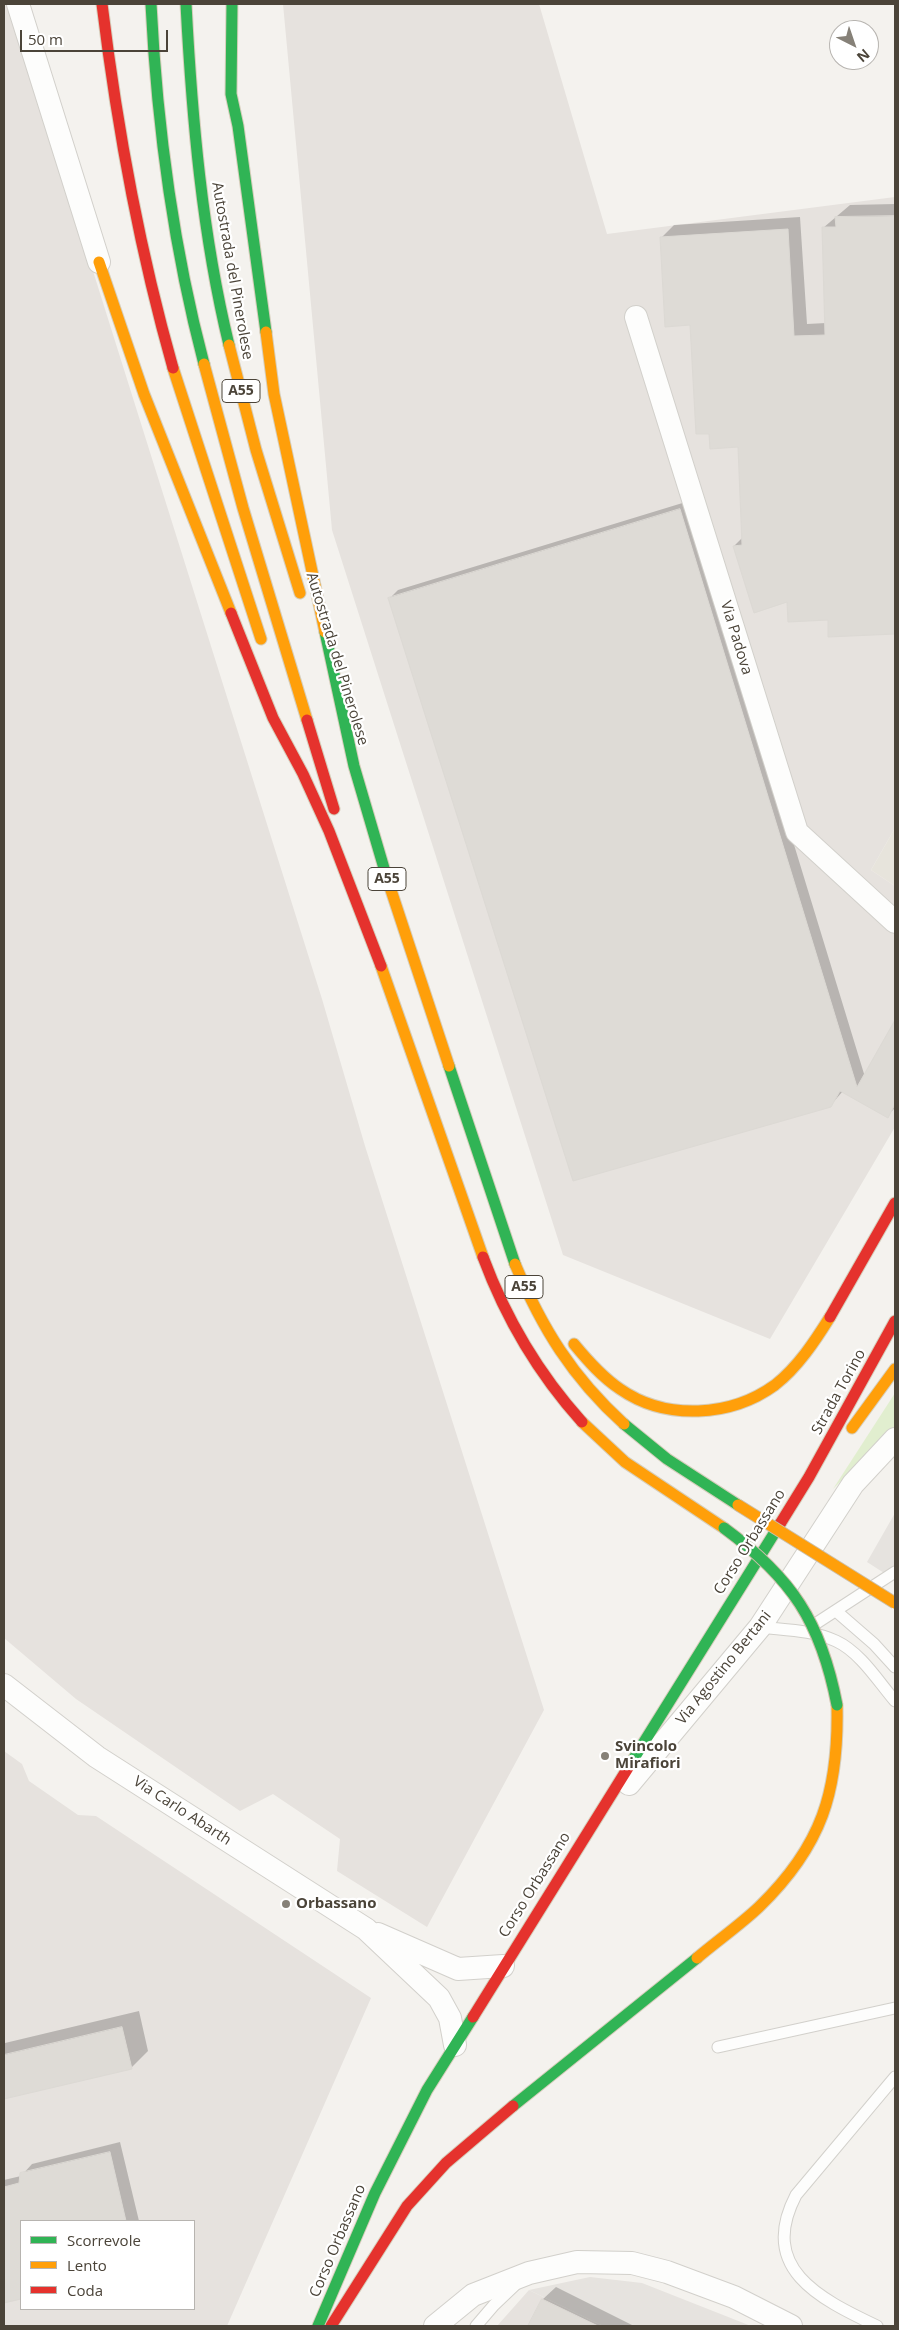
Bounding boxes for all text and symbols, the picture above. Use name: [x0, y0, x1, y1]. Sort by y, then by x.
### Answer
scale bar: [22, 20, 170, 52]
north arrow: [829, 20, 879, 70]
text: 50 m: [28, 29, 63, 49]
text: N: [853, 45, 874, 67]
street label: Autostrada del Pinerolese: [208, 181, 256, 361]
road number: A55: [222, 380, 260, 402]
street label: Autostrada del Pinerolese: [302, 570, 372, 748]
street label: Via Padova: [716, 599, 756, 677]
road number: A55: [368, 868, 406, 891]
road number: A55: [505, 1275, 543, 1298]
street label: Strada Torino: [808, 1346, 870, 1438]
street label: Corso Orbassano: [710, 1486, 790, 1598]
street label: Via Agostino Bertani: [673, 1608, 775, 1728]
place label: Svincolo Mirafiori: [615, 1738, 681, 1773]
marker: Svincolo Mirafiori: [599, 1750, 611, 1762]
street label: Via Carlo Abarth: [130, 1773, 234, 1849]
street label: Corso Orbassano: [495, 1829, 575, 1941]
place label: Orbassano: [296, 1895, 376, 1913]
marker: Orbassano: [280, 1898, 292, 1910]
street label: Corso Orbassano: [306, 2182, 370, 2300]
legend: [20, 2220, 195, 2310]
text: Scorrevole: [67, 2230, 141, 2250]
text: Lento: [67, 2255, 107, 2275]
text: Coda: [67, 2280, 103, 2300]

